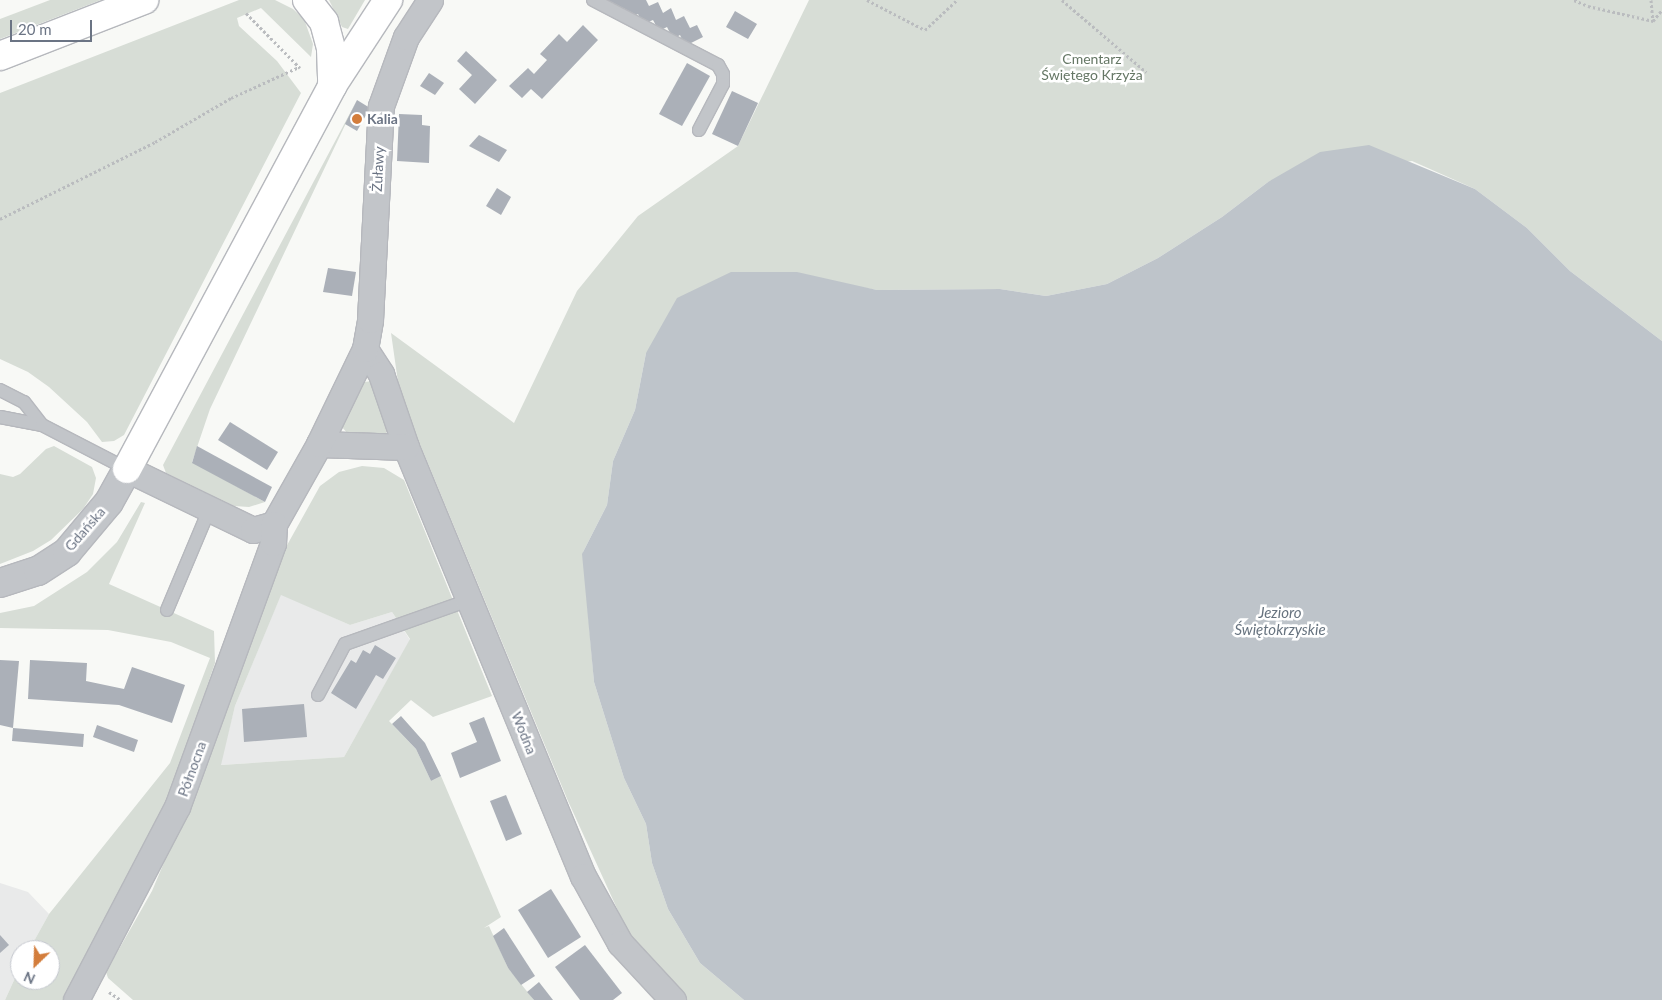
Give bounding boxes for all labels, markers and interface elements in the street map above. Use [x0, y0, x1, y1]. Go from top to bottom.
scale bar [12, 10, 95, 42]
text: 20 m [18, 20, 52, 38]
park label: Cmentarz Świętego Krzyża [1041, 51, 1143, 84]
place label: Kalia [367, 111, 398, 127]
marker: Kalia [351, 113, 363, 125]
street label: Żuławy [368, 146, 388, 192]
street label: Gdańska [61, 504, 109, 554]
water label: Jezioro Świętokrzyskie [1234, 603, 1326, 638]
street label: Wodna [508, 709, 540, 757]
street label: Północna [174, 739, 210, 799]
north arrow [10, 940, 60, 990]
text: N [21, 968, 37, 988]

